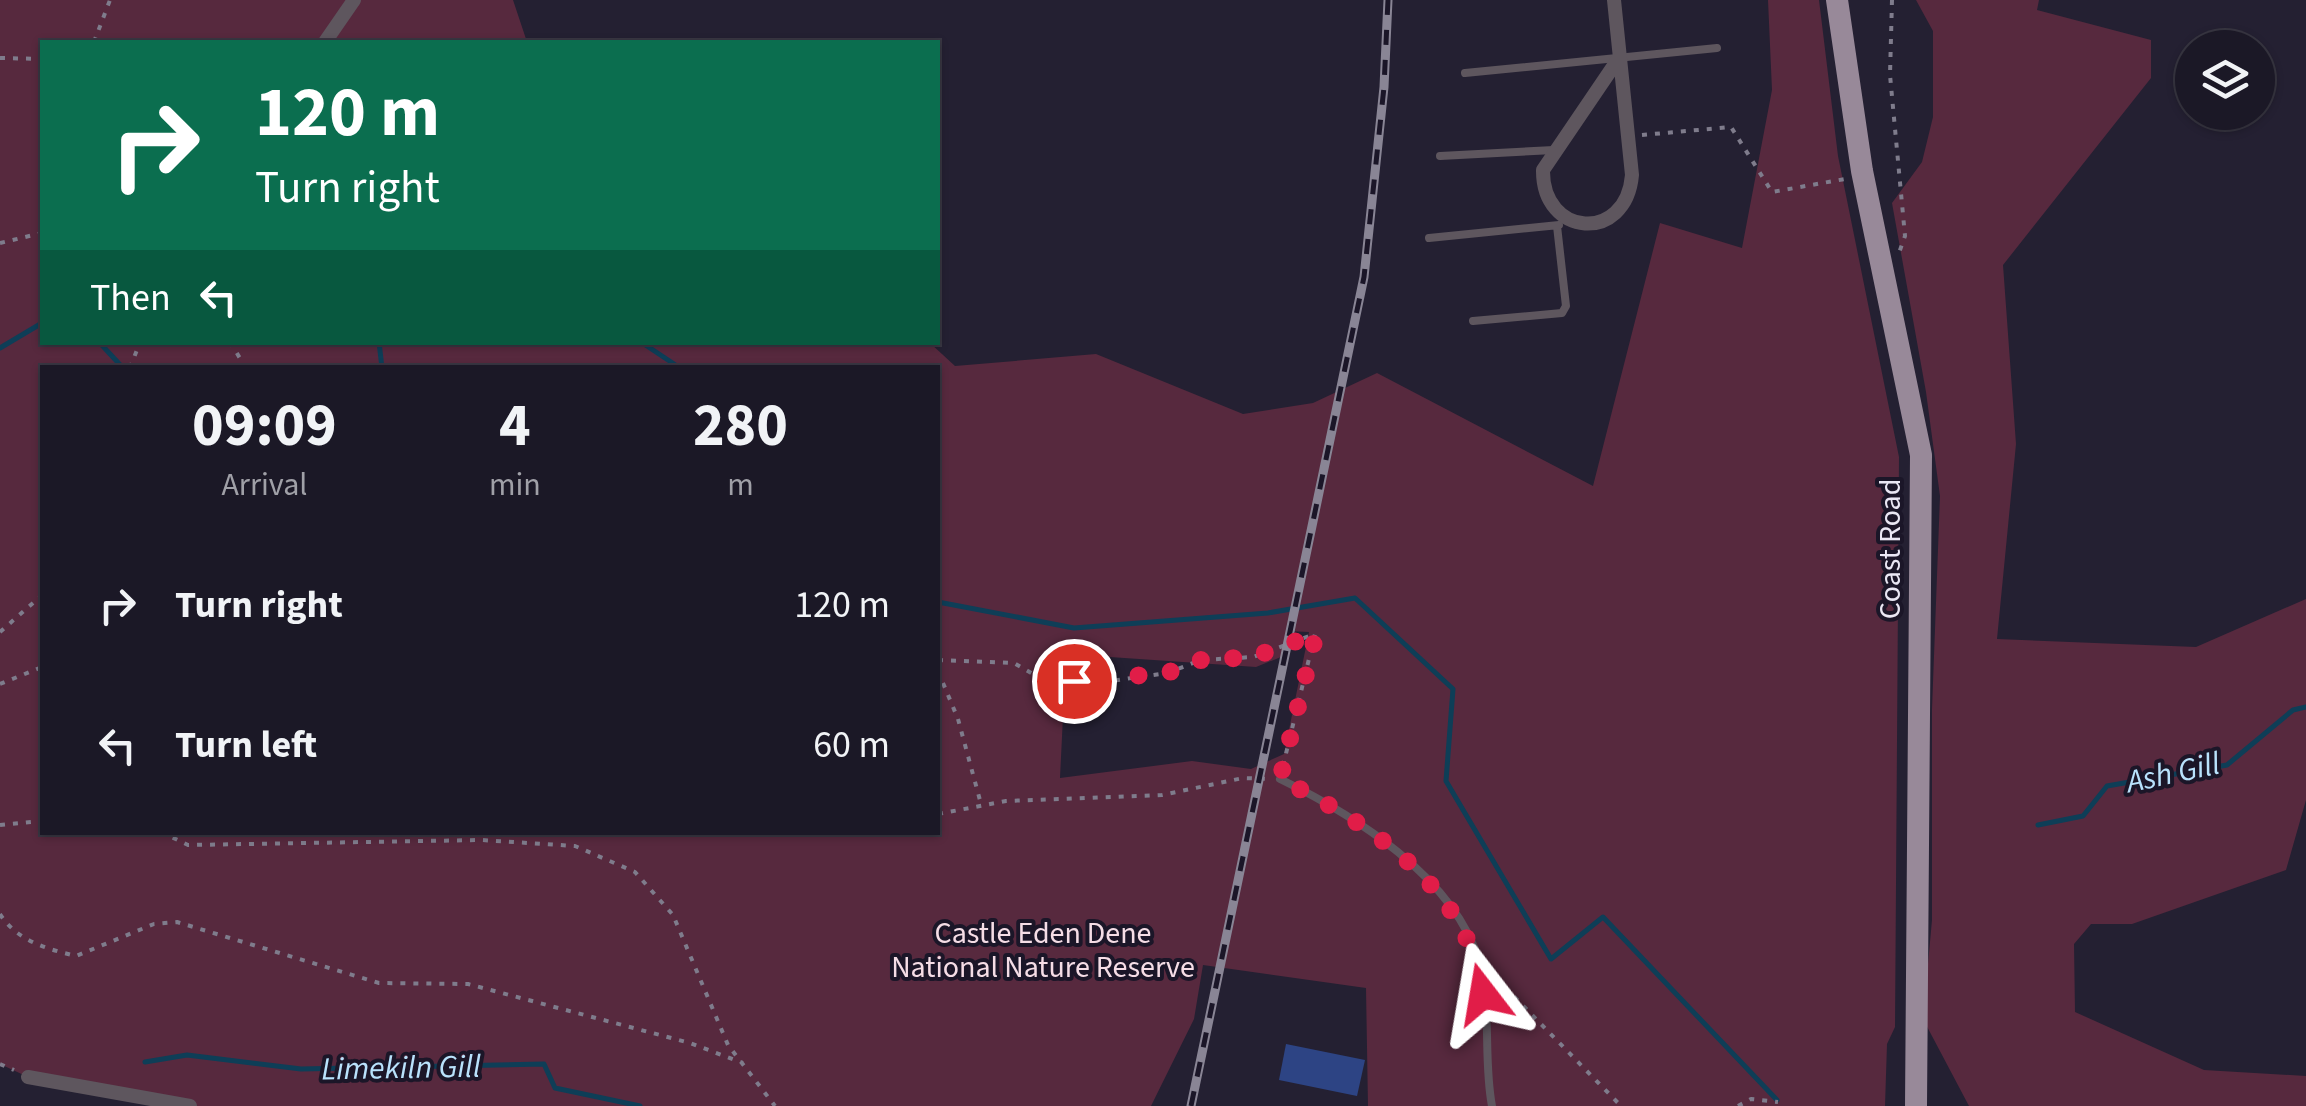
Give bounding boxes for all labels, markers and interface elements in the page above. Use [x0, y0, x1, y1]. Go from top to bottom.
map controls [2175, 30, 2275, 130]
button: layers [2175, 30, 2275, 130]
text: 120 m [255, 63, 440, 163]
icon: right [90, 80, 220, 210]
text: Turn right [255, 156, 440, 220]
icon: left [191, 270, 246, 325]
text: Then [90, 271, 171, 325]
text: 09:09 [192, 384, 337, 469]
text: 4 [499, 384, 531, 469]
text: 280 [693, 384, 788, 469]
text: Arrival [221, 462, 307, 508]
text: min [489, 462, 541, 508]
text: m [727, 462, 754, 508]
street label: Coast Road [1869, 479, 1912, 619]
icon: right [90, 578, 145, 633]
text: Turn right [175, 578, 343, 632]
text: 120 m [794, 578, 890, 632]
pin [1032, 639, 1117, 724]
icon: arrive [1047, 654, 1102, 709]
icon: left [90, 718, 145, 773]
text: Turn left [175, 718, 317, 772]
text: 60 m [813, 718, 890, 772]
water label: Ash Gill [2120, 741, 2224, 806]
park label: Castle Eden Dene National Nature Reserve [891, 912, 1195, 989]
position arrow [1431, 942, 1535, 1046]
water label: Limekiln Gill [321, 1044, 481, 1092]

